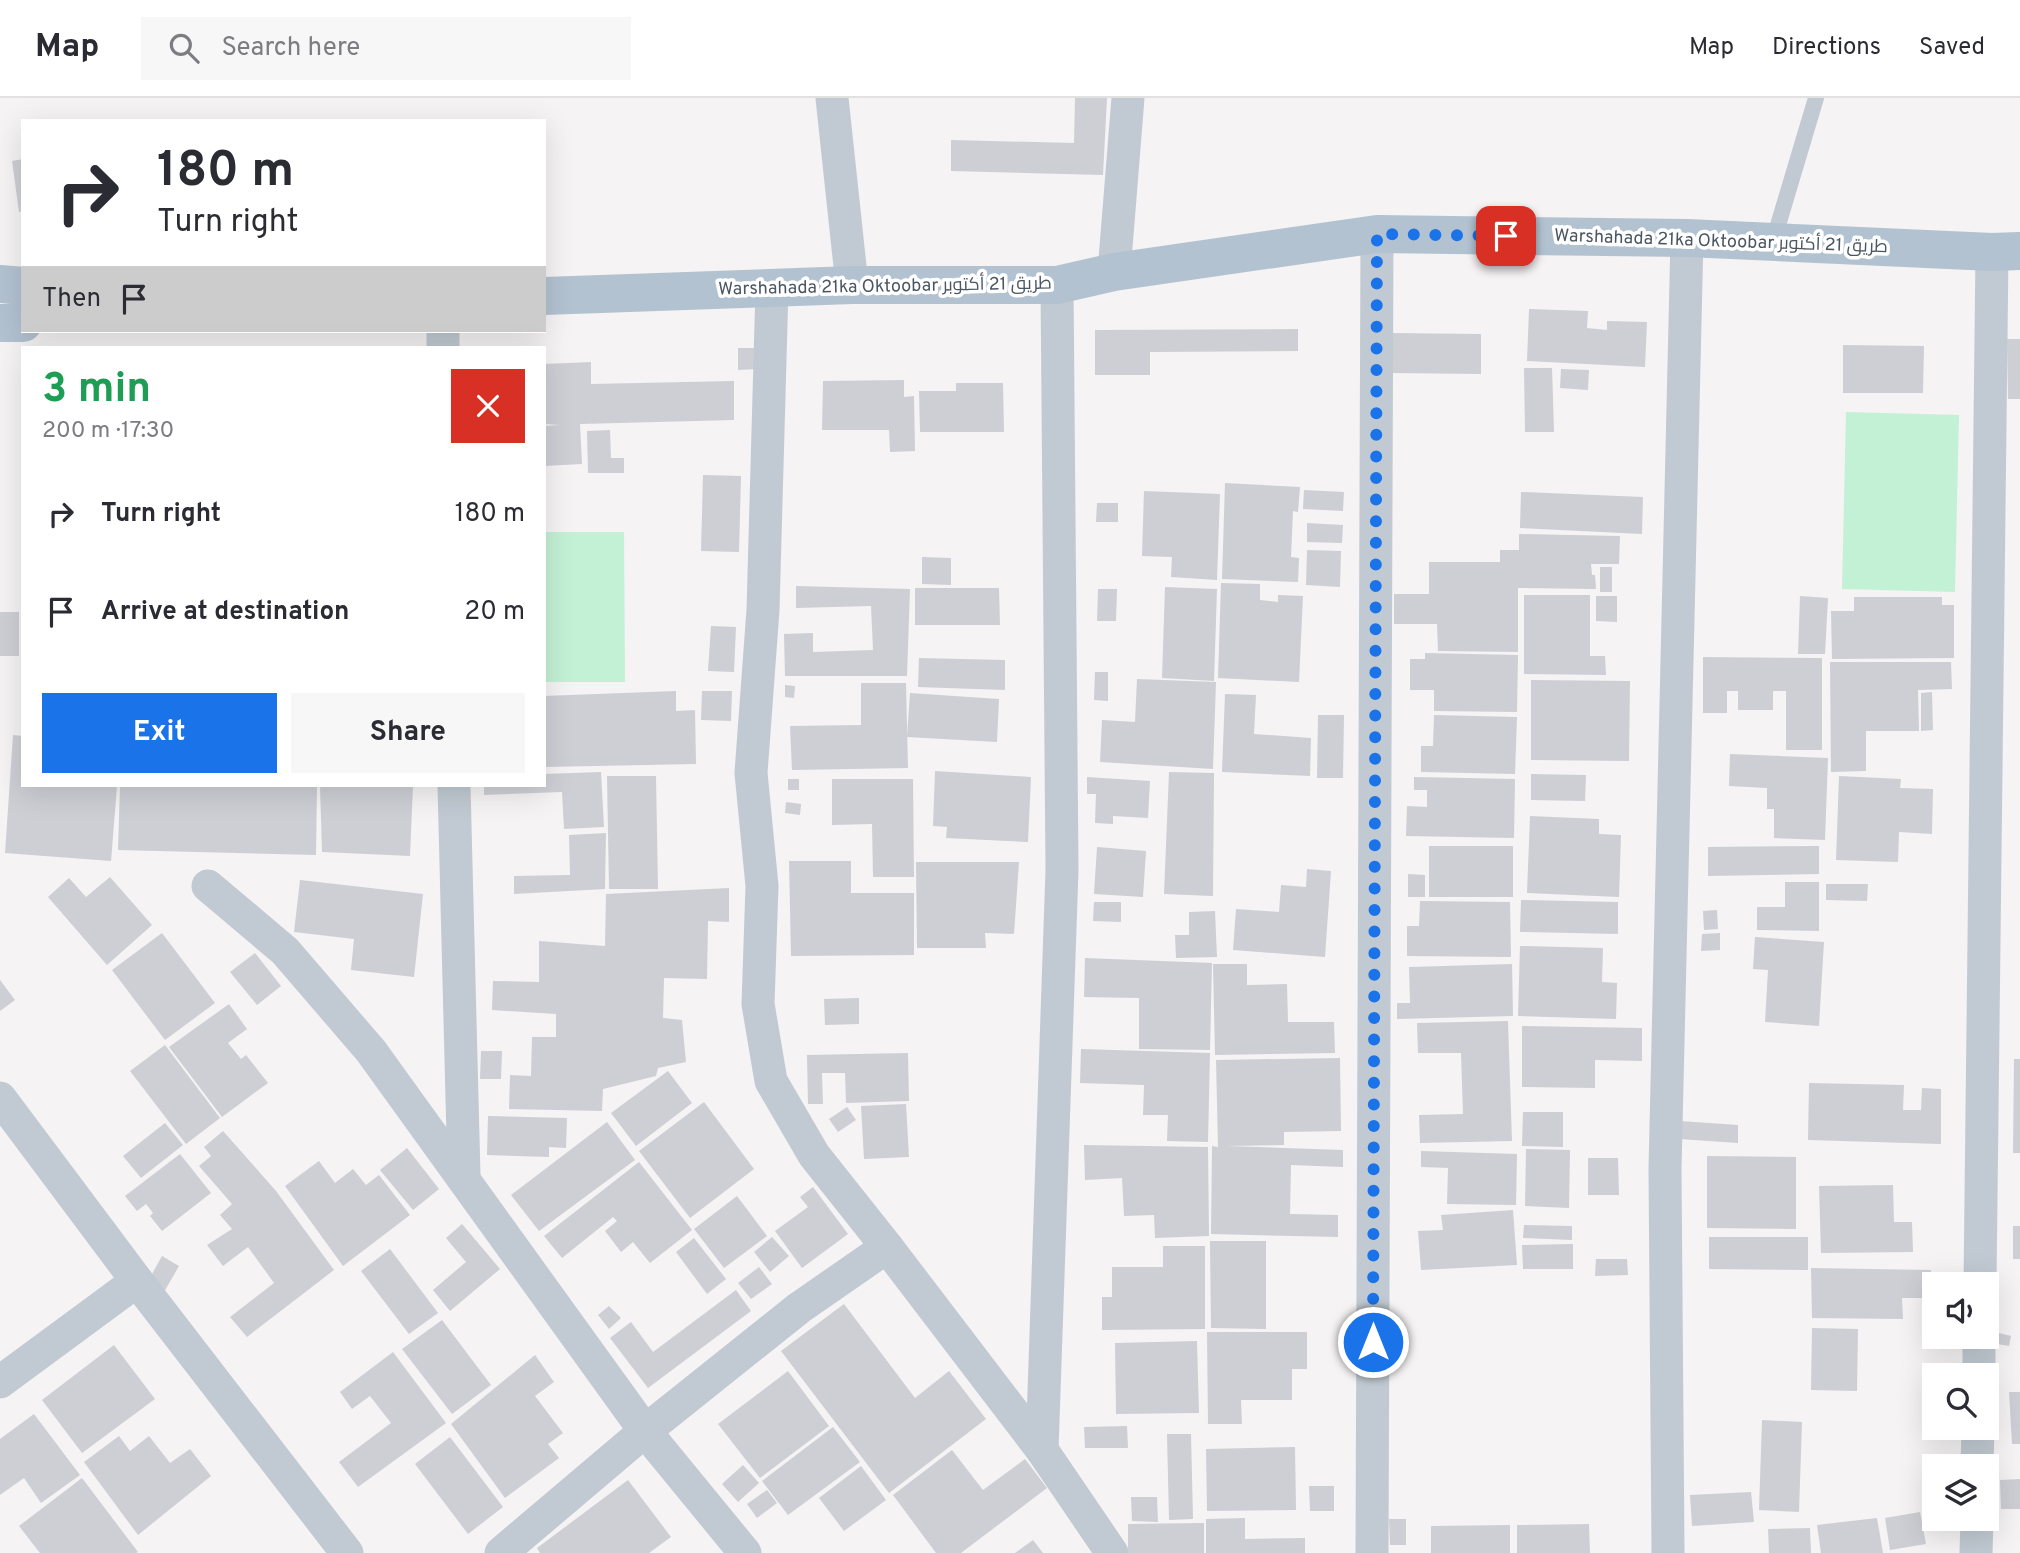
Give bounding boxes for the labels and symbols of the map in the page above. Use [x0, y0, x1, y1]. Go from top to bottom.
pin [1476, 206, 1536, 266]
street label: Warshahada 21ka Oktoobar طريق 21 أكتوبر [1554, 224, 1888, 259]
street label: Warshahada 21ka Oktoobar طريق 21 أكتوبر [718, 272, 1052, 301]
position arrow [1336, 1305, 1410, 1379]

